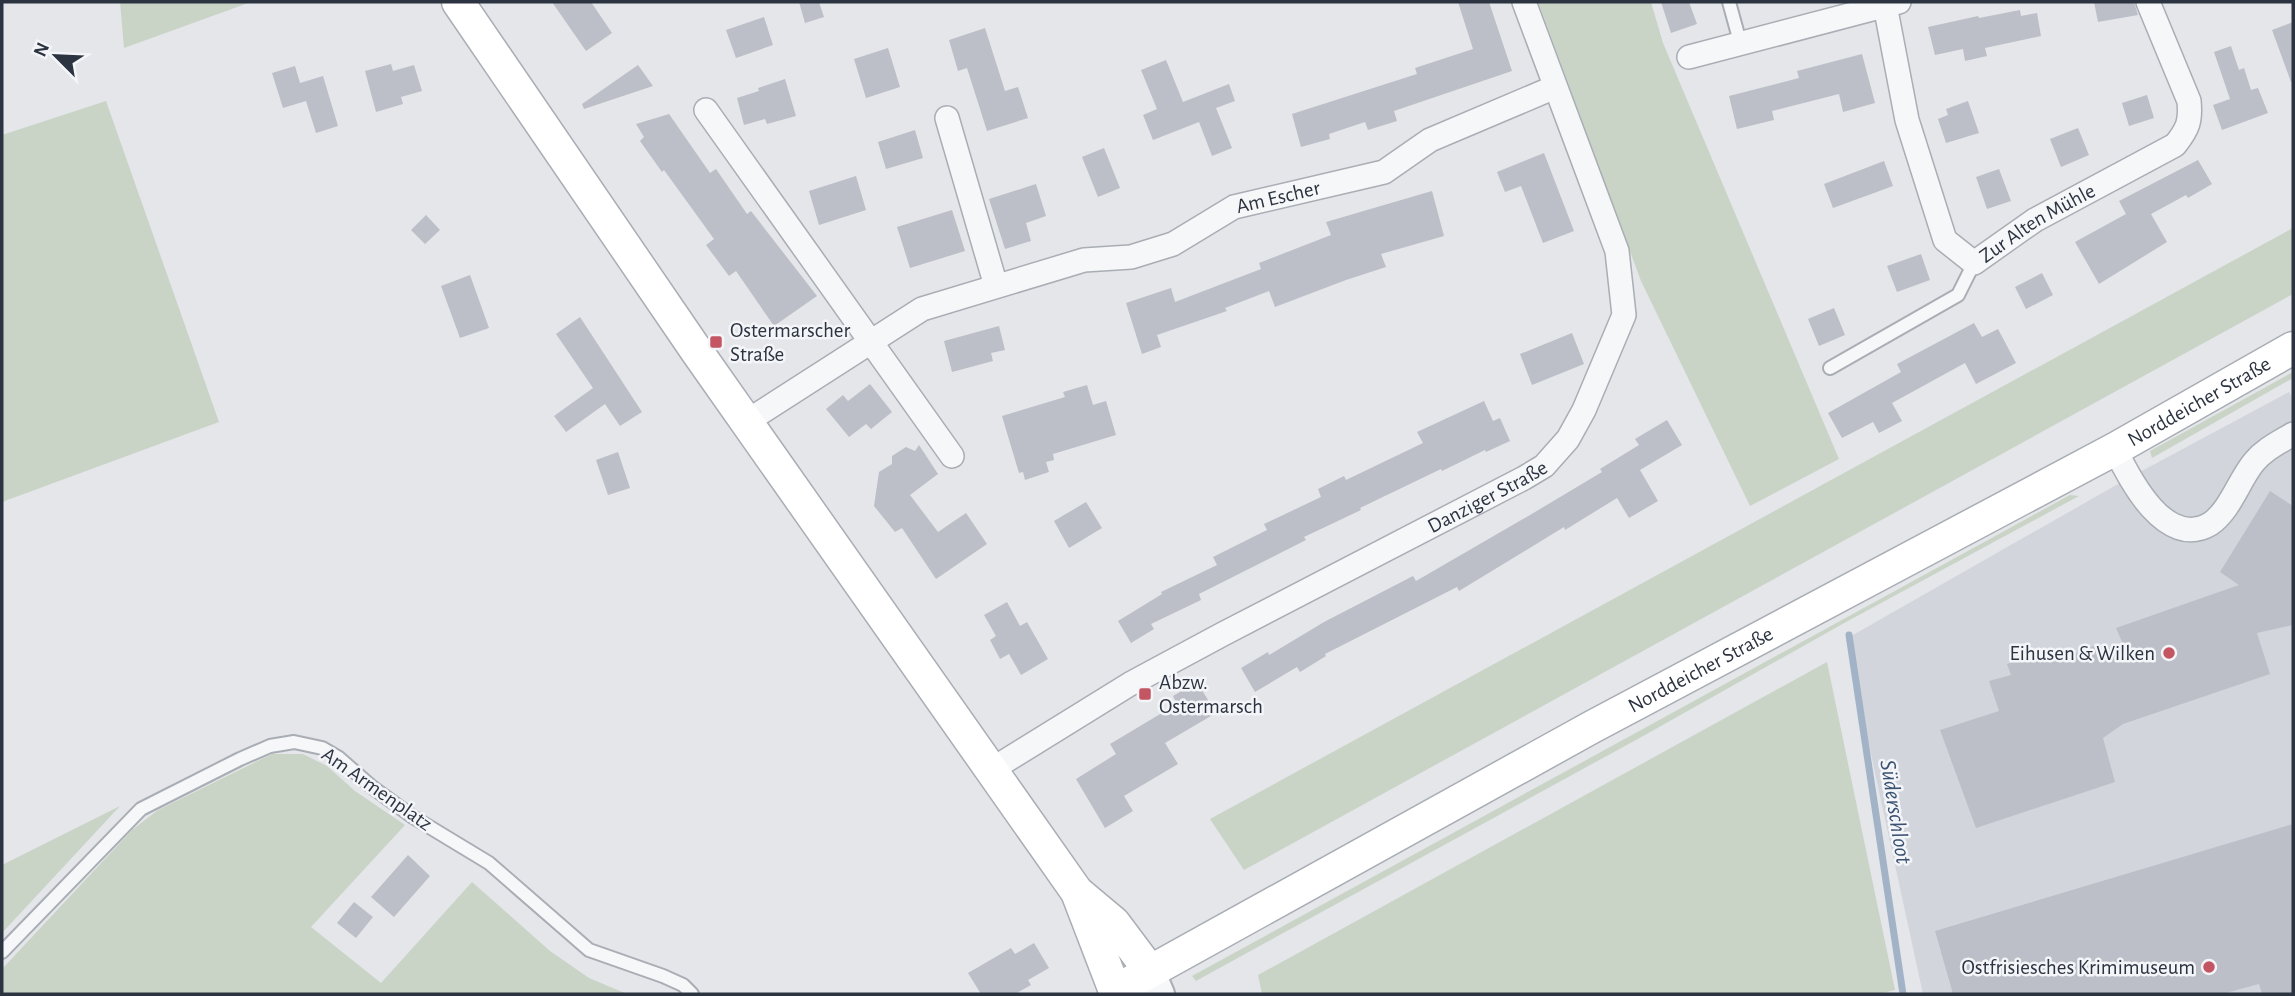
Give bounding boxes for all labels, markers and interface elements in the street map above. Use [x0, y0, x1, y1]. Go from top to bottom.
north arrow [21, 21, 91, 91]
text: N [30, 40, 53, 60]
street label: Am Escher [1234, 177, 1322, 217]
street label: Zur Alten Mühle [1975, 179, 2098, 266]
place label: Ostermarscher Straße [730, 320, 851, 365]
marker: Ostermarscher Straße [708, 334, 724, 350]
street label: Norddeicher Straße [2124, 353, 2274, 450]
street label: Danziger Straße [1424, 456, 1551, 537]
street label: Norddeicher Straße [1625, 622, 1776, 716]
place label: Eihusen & Wilken [2010, 643, 2155, 664]
marker: Eihusen & Wilken [2161, 645, 2177, 661]
place label: Abzw. Ostermarsch [1159, 672, 1263, 717]
marker: Abzw. Ostermarsch [1137, 686, 1153, 702]
street label: Am Armenplatz [318, 743, 436, 835]
water label: Süderschloot [1875, 758, 1915, 866]
place label: Ostfrisiesches Krimimuseum [1961, 957, 2195, 978]
marker: Ostfrisiesches Krimimuseum [2201, 959, 2217, 975]

